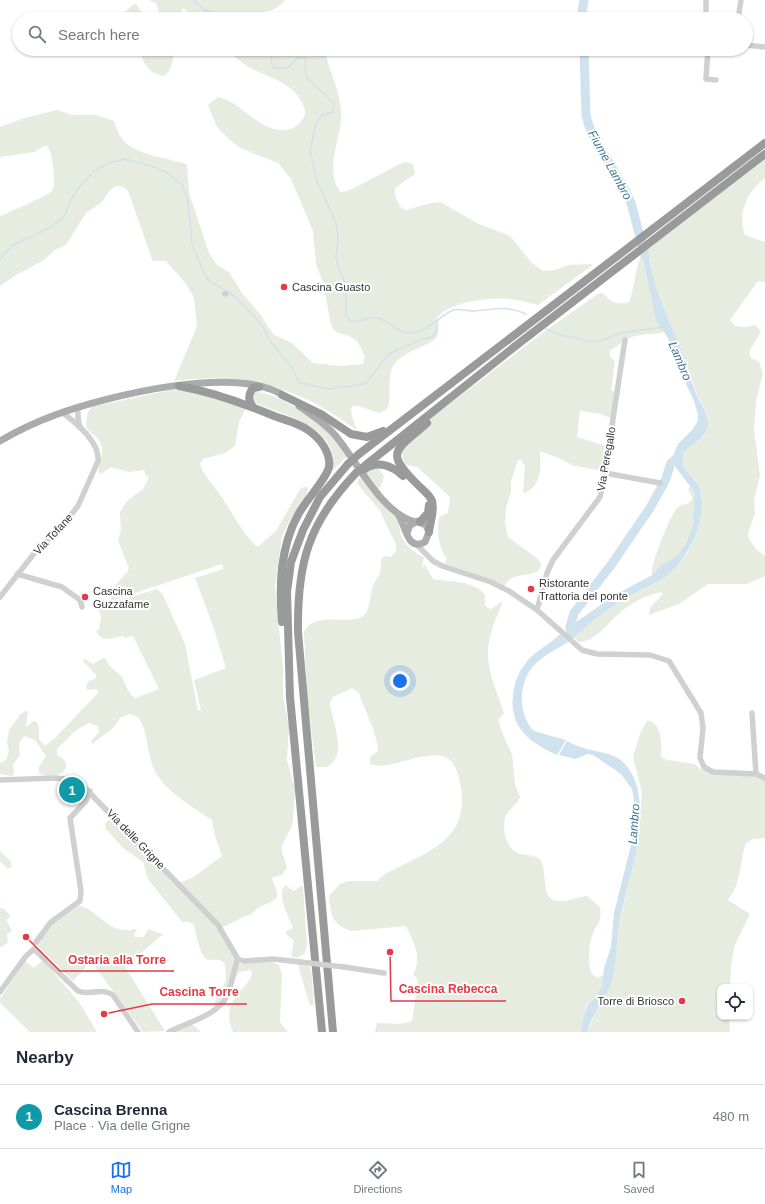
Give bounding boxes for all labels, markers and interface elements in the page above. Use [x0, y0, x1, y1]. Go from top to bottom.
search box [12, 12, 753, 56]
icon: search [26, 23, 48, 45]
text: Search here [58, 26, 140, 43]
water label: Fiume Lambro [585, 128, 635, 203]
place label: Cascina Guasto [292, 281, 370, 293]
marker: Cascina Guasto [279, 282, 289, 292]
water label: Lambro [666, 340, 695, 383]
street label: Via Peregallo [594, 426, 618, 492]
street label: Via Tofane [31, 511, 75, 557]
place label: Ristorante Trattoria del ponte [539, 577, 628, 602]
marker: Ristorante Trattoria del ponte [526, 584, 536, 594]
place label: Cascina Guzzafame [93, 585, 149, 610]
marker: Cascina Guzzafame [80, 592, 90, 602]
your location [390, 671, 410, 691]
pin: 1 [59, 775, 85, 805]
water label: Lambro [626, 803, 642, 845]
street label: Via delle Grigne [105, 807, 167, 871]
callout: Ostaria alla Torre [60, 947, 174, 971]
text: Ostaria alla Torre [68, 953, 166, 967]
callout: Cascina Rebecca [391, 977, 506, 1001]
callout: Cascina Torre [152, 980, 247, 1004]
text: Cascina Rebecca [399, 982, 498, 996]
map controls [717, 984, 753, 1020]
button: locate [717, 984, 753, 1020]
text: Cascina Torre [159, 985, 239, 999]
place label: Torre di Briosco [598, 995, 674, 1007]
marker: Torre di Briosco [677, 996, 687, 1006]
text: Nearby [16, 1048, 74, 1067]
text: Cascina Brenna [54, 1101, 167, 1118]
text: 1 [25, 1109, 33, 1124]
text: 480 m [713, 1109, 749, 1124]
text: Place · Via delle Grigne [54, 1118, 190, 1133]
tab: Map [110, 1159, 132, 1195]
tab: Directions [353, 1159, 402, 1195]
tab: Saved [623, 1159, 654, 1195]

